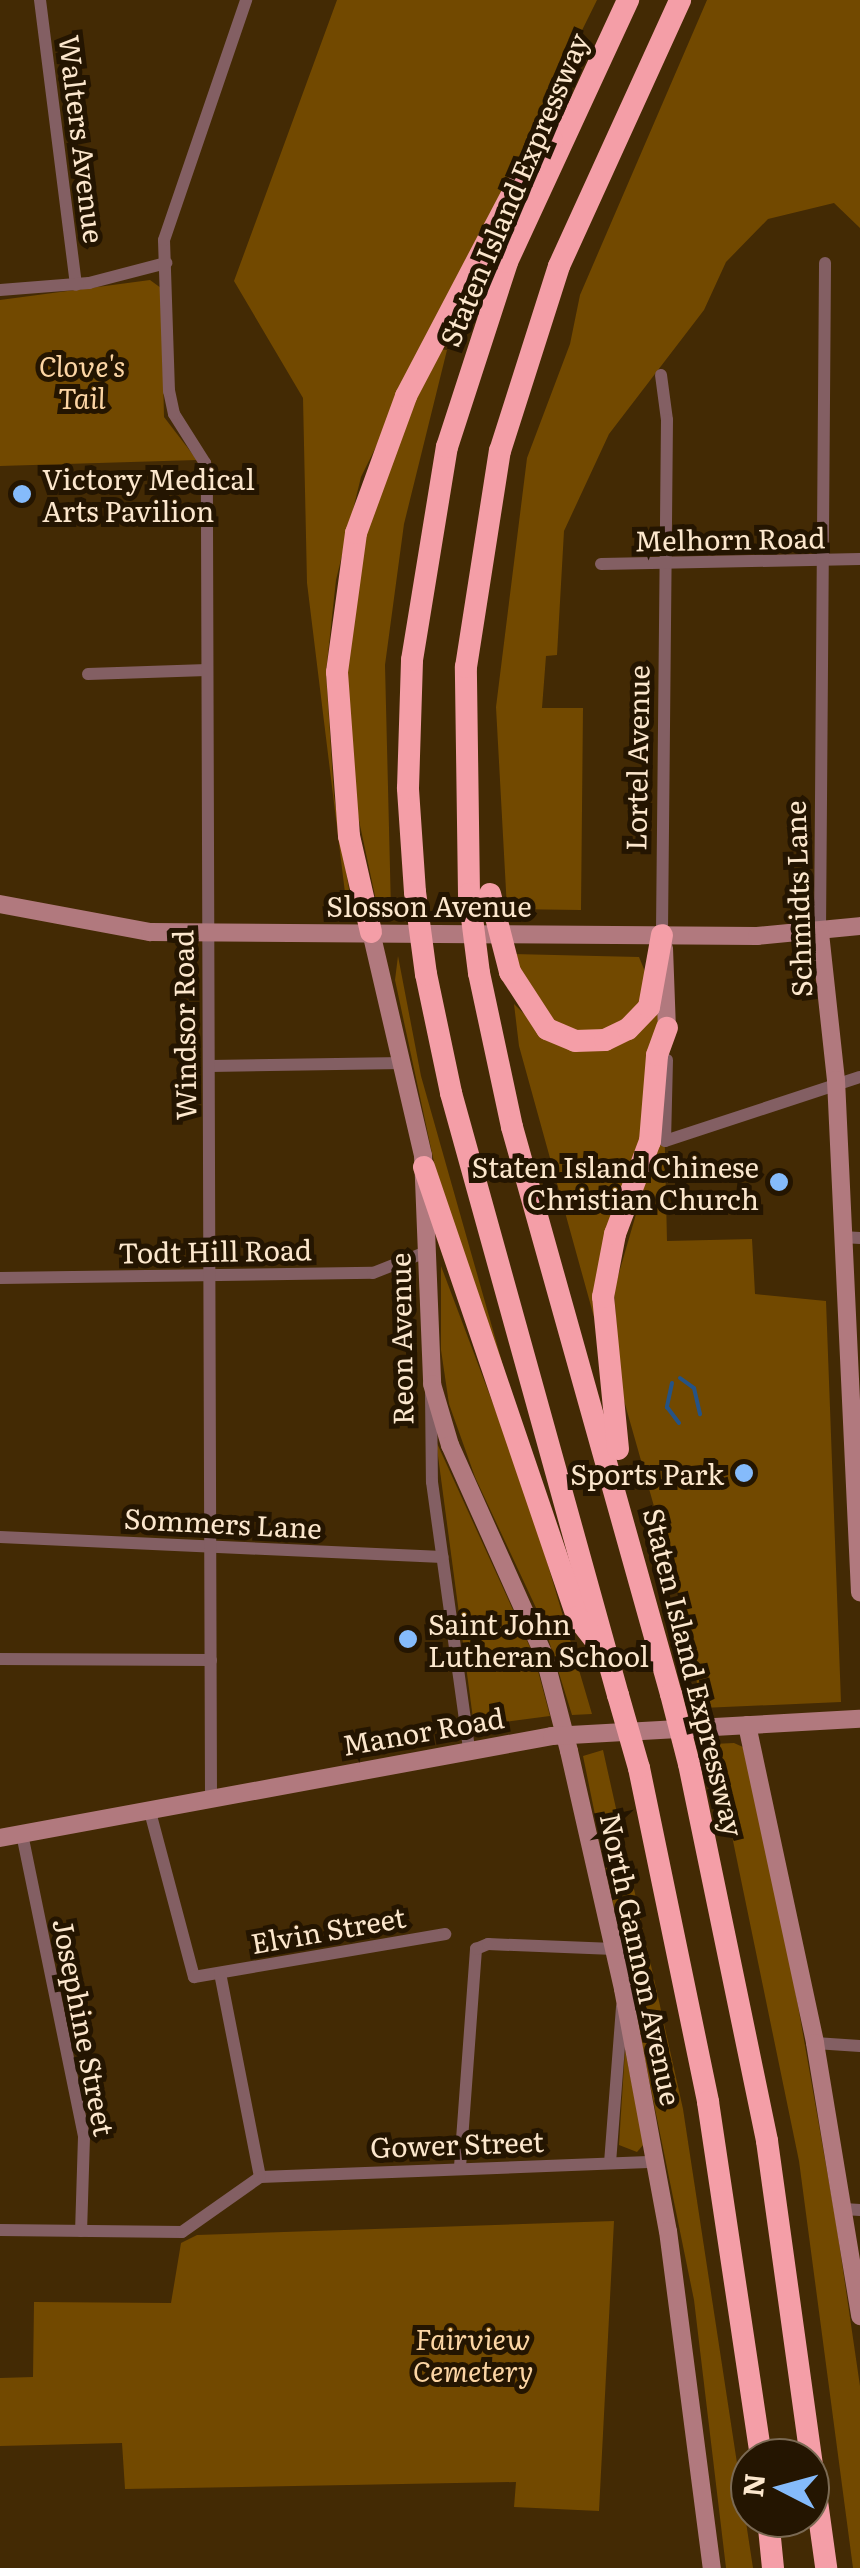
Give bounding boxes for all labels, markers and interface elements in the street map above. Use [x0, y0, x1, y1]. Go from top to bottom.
street label: Staten Island Expressway [432, 27, 594, 351]
street label: Walters Avenue [54, 33, 112, 245]
park label: Clove's Tail [39, 348, 125, 414]
place label: Victory Medical Arts Pavilion [42, 461, 255, 527]
marker: Victory Medical Arts Pavilion [11, 483, 33, 505]
street label: Melhorn Road [634, 520, 826, 556]
street label: Lortel Avenue [618, 665, 654, 851]
street label: Schmidts Lane [777, 800, 817, 998]
street label: Slosson Avenue [326, 888, 532, 922]
street label: Windsor Road [165, 930, 201, 1120]
place label: Staten Island Chinese Christian Church [471, 1149, 759, 1215]
marker: Staten Island Chinese Christian Church [768, 1171, 790, 1193]
street label: Todt Hill Road [118, 1232, 312, 1268]
street label: Reon Avenue [382, 1252, 418, 1426]
place label: Sports Park [570, 1456, 724, 1490]
marker: Sports Park [733, 1462, 755, 1484]
street label: Sommers Lane [123, 1500, 323, 1544]
street label: Staten Island Expressway [638, 1504, 752, 1840]
place label: Saint John Lutheran School [428, 1606, 649, 1672]
marker: Saint John Lutheran School [397, 1628, 419, 1650]
street label: Manor Road [340, 1699, 506, 1761]
street label: North Gannon Avenue [595, 1810, 689, 2108]
street label: Elvin Street [248, 1899, 408, 1959]
street label: Josephine Street [47, 1915, 123, 2139]
street label: Gower Street [369, 2123, 545, 2163]
park label: Fairview Cemetery [413, 2321, 533, 2387]
north arrow [730, 2438, 830, 2538]
text: N [730, 2471, 774, 2499]

